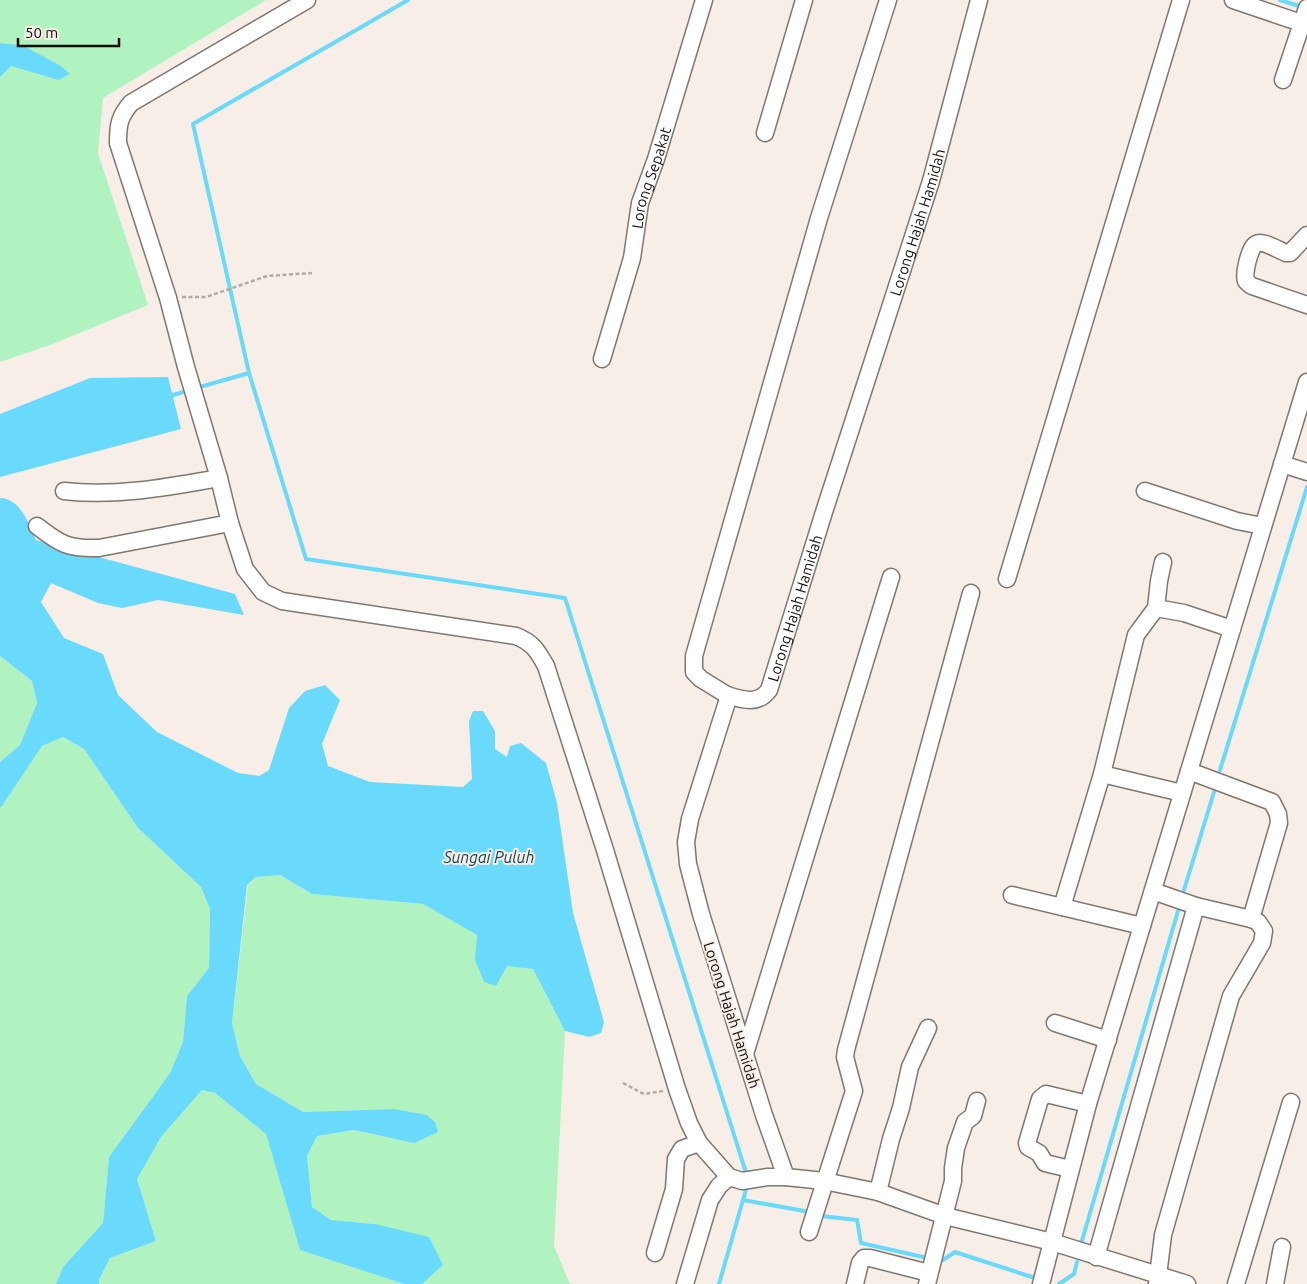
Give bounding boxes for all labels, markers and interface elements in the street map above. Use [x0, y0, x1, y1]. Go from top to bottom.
scale bar [18, 15, 119, 47]
text: 50 m [25, 24, 58, 41]
street label: Lorong Sepakat [628, 125, 674, 230]
street label: Lorong Hajah Hamidah [886, 147, 948, 298]
street label: Lorong Hajah Hamidah [764, 532, 825, 684]
water label: Sungai Puluh [443, 848, 534, 866]
street label: Lorong Hajah Hamidah [700, 940, 764, 1090]

